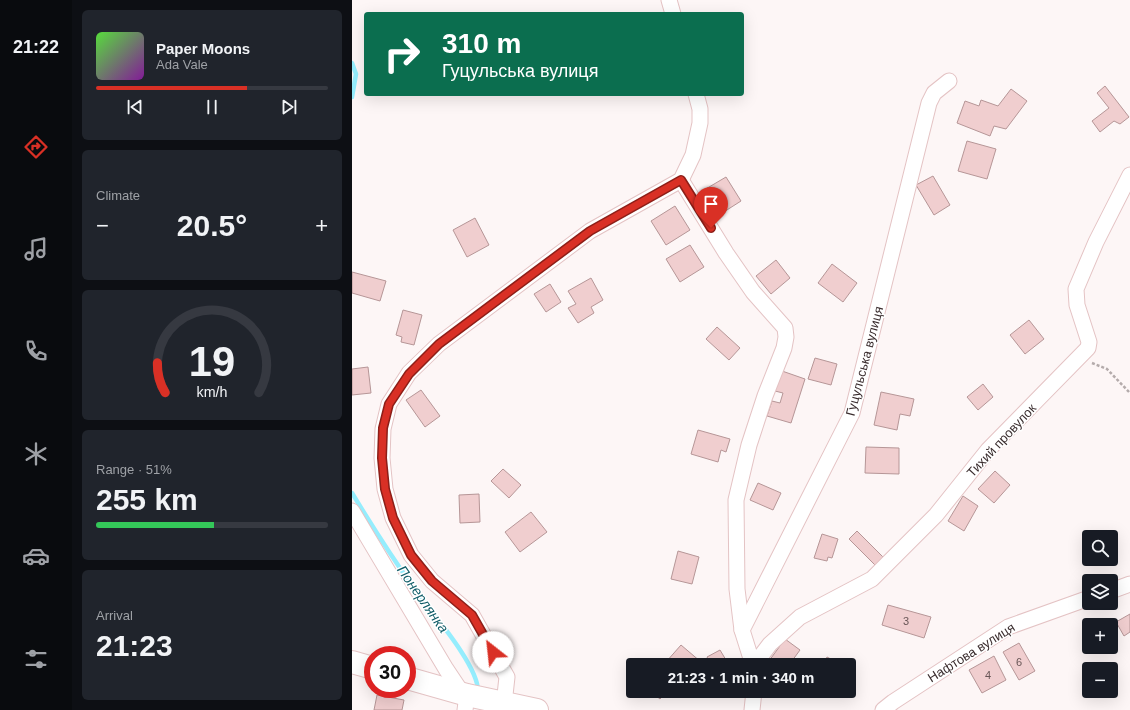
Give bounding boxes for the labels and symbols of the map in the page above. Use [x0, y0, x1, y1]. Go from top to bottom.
pin [694, 187, 728, 228]
street label: Гуцульська вулиця [843, 305, 886, 418]
street label: Тихий провулок [964, 401, 1039, 480]
water label: Понерлянка [394, 562, 452, 636]
house number: 3 [903, 615, 909, 627]
street label: Нафтова вулиця [925, 620, 1018, 685]
position arrow [472, 631, 514, 673]
speed limit sign: 30 [364, 646, 416, 698]
house number: 6 [1016, 656, 1022, 668]
house number: 4 [985, 669, 991, 681]

